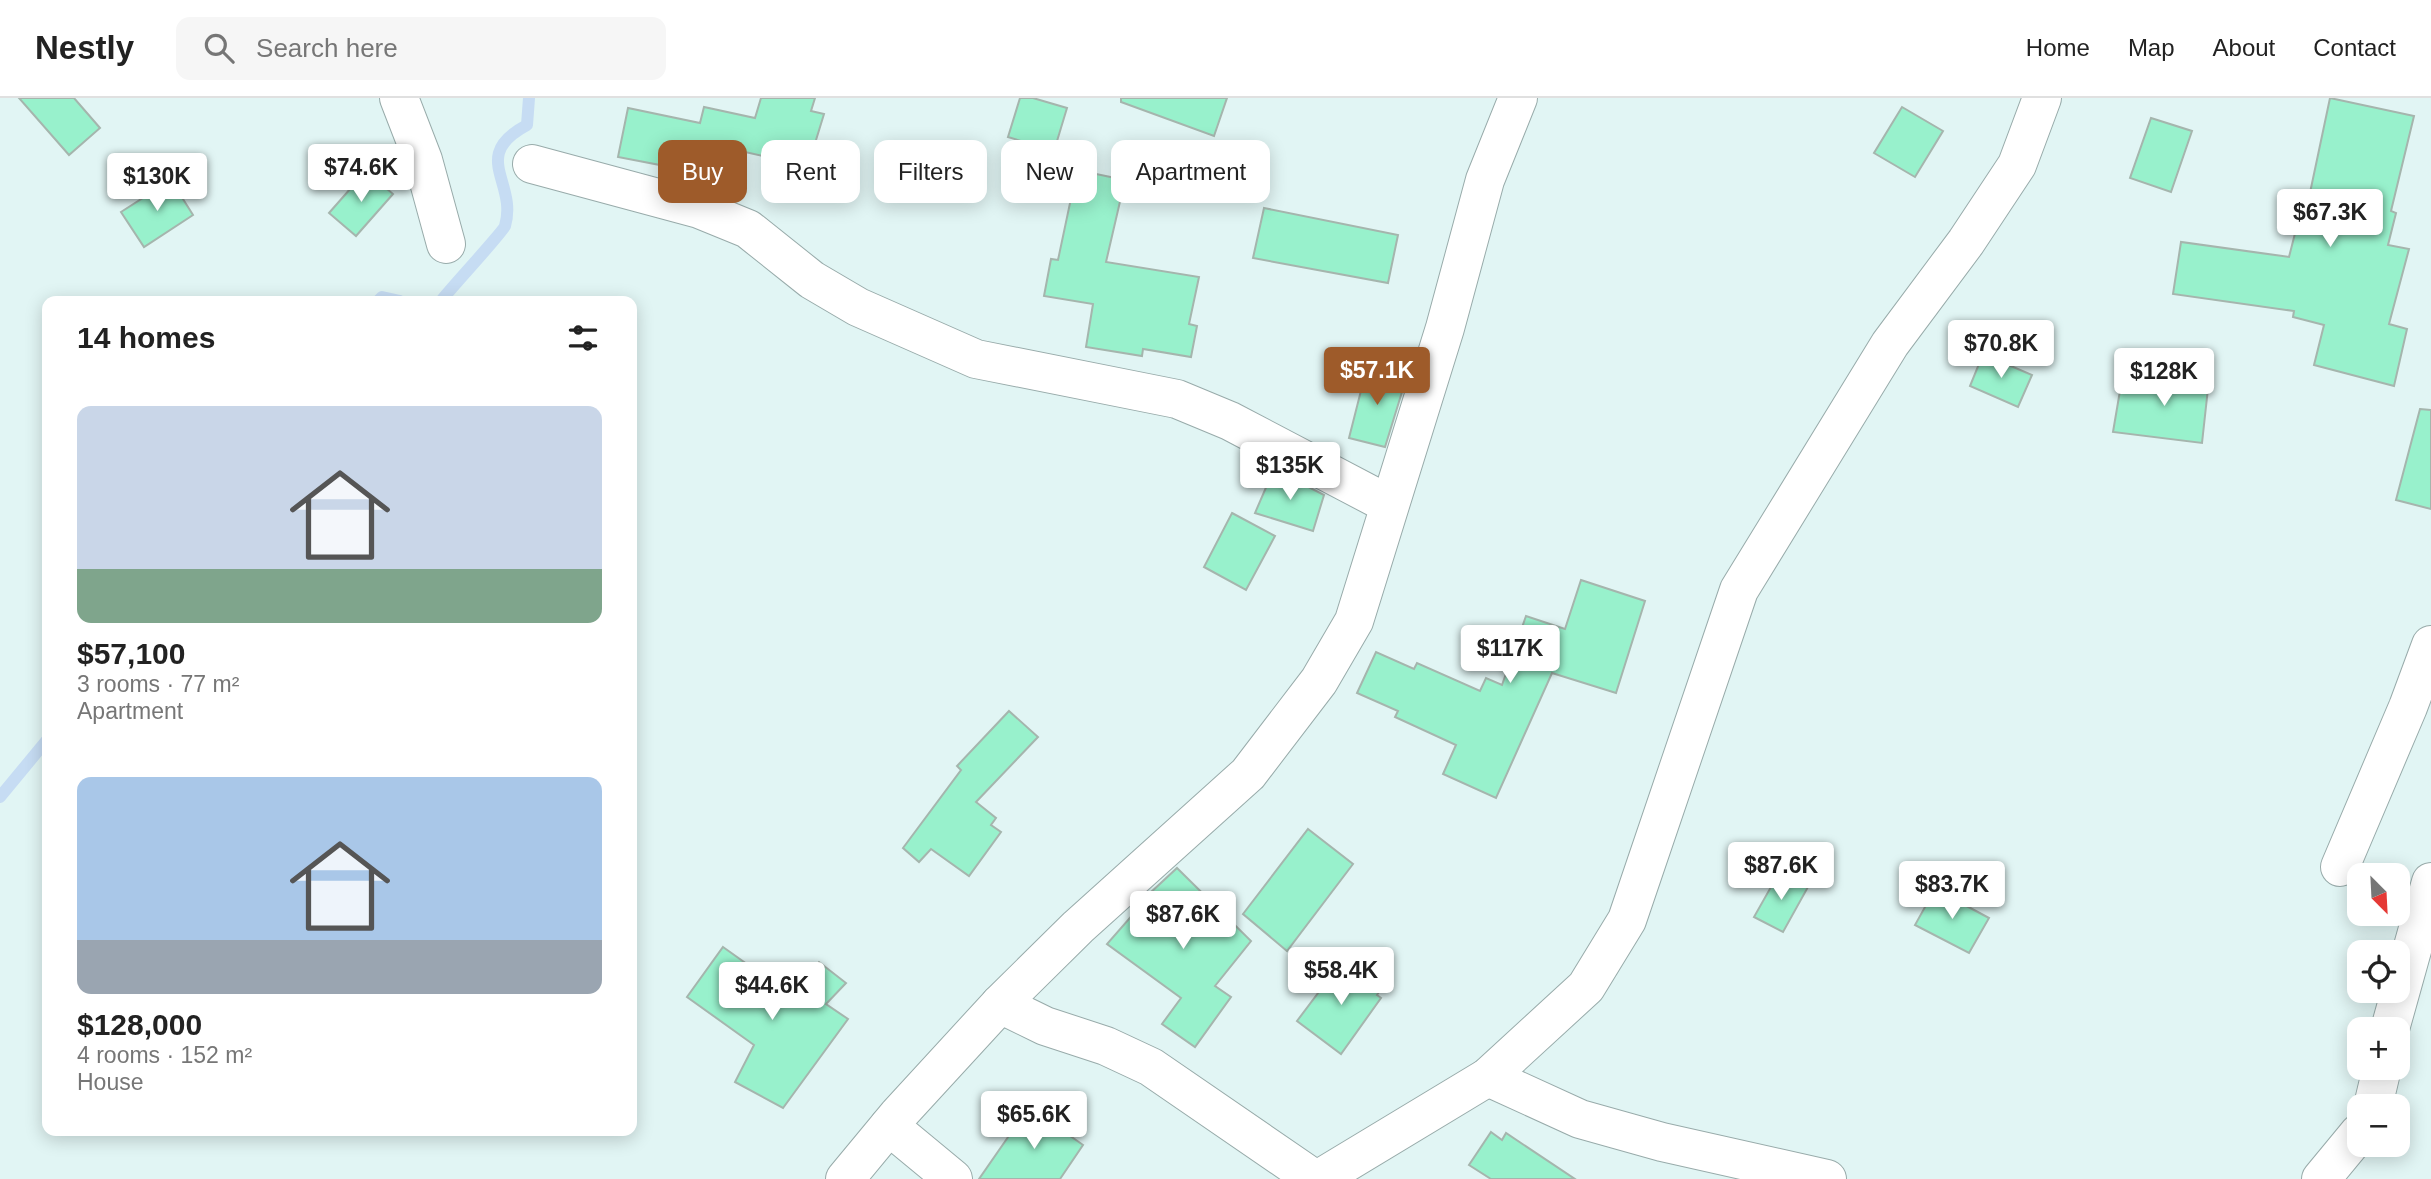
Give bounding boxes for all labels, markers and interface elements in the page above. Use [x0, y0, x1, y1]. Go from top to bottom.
search box [176, 17, 666, 80]
text: Nestly [35, 29, 134, 66]
icon: search [200, 29, 238, 67]
text: Search here [256, 33, 398, 63]
text: Home [2026, 34, 2090, 61]
text: Map [2128, 34, 2175, 61]
text: About [2213, 34, 2275, 61]
text: Contact [2313, 34, 2396, 61]
chip: Buy [658, 140, 747, 203]
chip: Rent [761, 140, 860, 203]
chip: Filters [874, 140, 987, 203]
chip: New [1001, 140, 1097, 203]
chip: Apartment [1111, 140, 1270, 203]
pin: $74.6K [304, 144, 418, 204]
pin: $130K [108, 153, 206, 213]
text: $74.6K [324, 154, 398, 180]
text: $130K [123, 163, 191, 189]
pin: $67.3K [2273, 190, 2387, 249]
text: $67.3K [2293, 199, 2367, 225]
icon: filters [564, 319, 602, 357]
pin: $70.8K [1944, 320, 2058, 380]
text: 14 homes [77, 321, 215, 354]
text: $70.8K [1964, 330, 2038, 356]
pin: $57.1K [1320, 348, 1434, 407]
pin: $128K [2115, 348, 2213, 408]
text: $57.1K [1340, 357, 1414, 383]
text: $128K [2130, 358, 2198, 384]
pin: $135K [1241, 442, 1339, 502]
icon: home [277, 452, 403, 578]
text: $135K [1256, 452, 1324, 478]
pin: $117K [1461, 626, 1559, 685]
text: $117K [1477, 635, 1543, 661]
text: $57,100 [77, 637, 185, 670]
text: 3 rooms · 77 m² [77, 671, 239, 697]
text: Apartment [77, 698, 183, 724]
icon: home [277, 823, 403, 949]
pin: $87.6K [1724, 842, 1838, 902]
text: $87.6K [1744, 852, 1818, 878]
pin: $83.7K [1895, 862, 2009, 921]
north arrow [2347, 863, 2410, 926]
map controls [2347, 863, 2410, 1157]
text: $83.7K [1915, 871, 1989, 897]
pin: $87.6K [1126, 892, 1240, 951]
text: $87.6K [1146, 901, 1220, 927]
button: locate [2347, 940, 2410, 1003]
pin: $58.4K [1284, 948, 1398, 1007]
text: $58.4K [1304, 957, 1378, 983]
pin: $44.6K [715, 962, 829, 1022]
text: $44.6K [735, 972, 809, 998]
text: $128,000 [77, 1008, 202, 1041]
button: + [2347, 1017, 2410, 1080]
text: 4 rooms · 152 m² [77, 1042, 252, 1068]
text: House [77, 1069, 143, 1095]
pin: $65.6K [977, 1091, 1091, 1151]
button: − [2347, 1094, 2410, 1157]
text: $65.6K [997, 1101, 1071, 1127]

